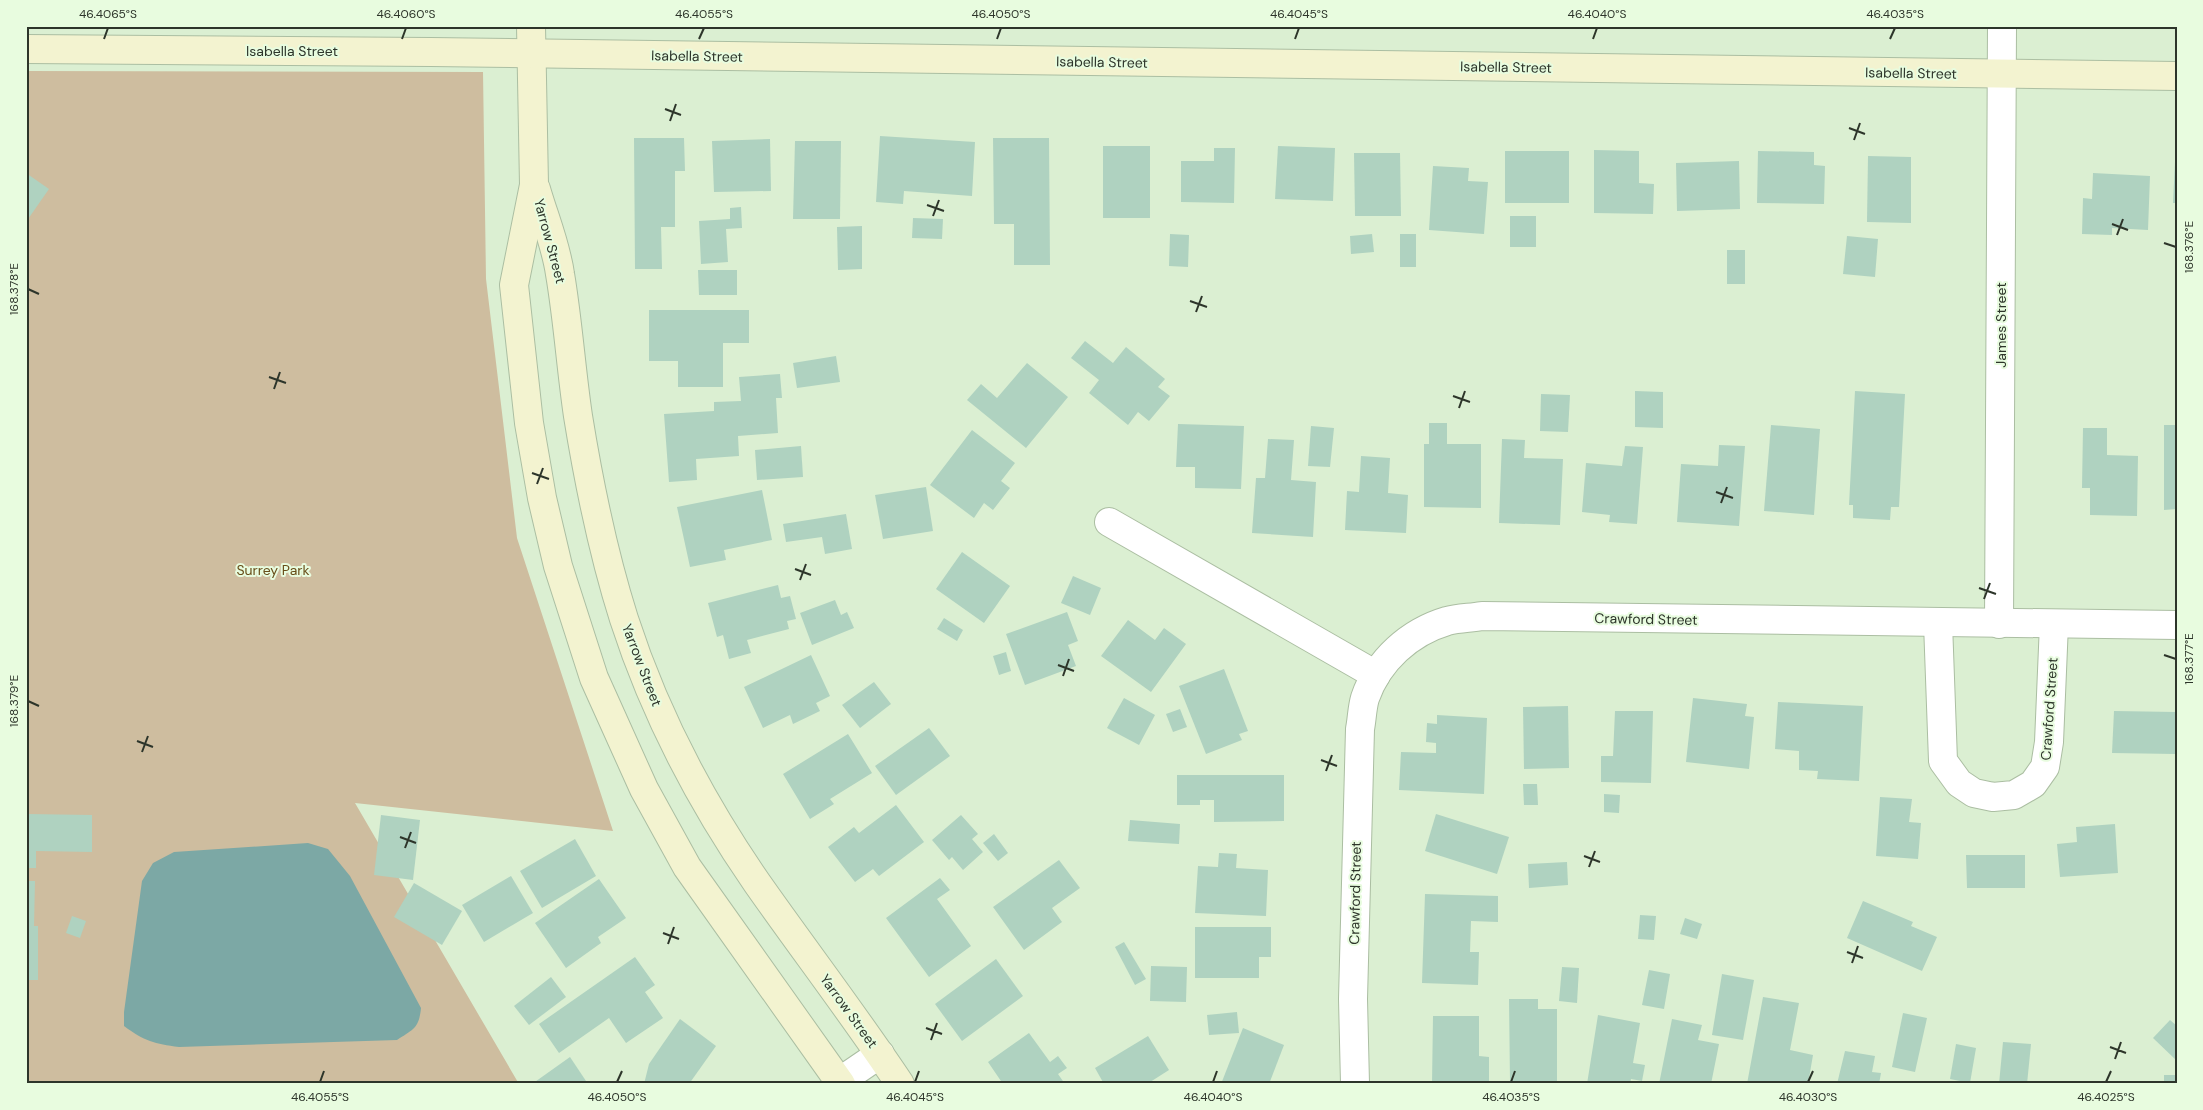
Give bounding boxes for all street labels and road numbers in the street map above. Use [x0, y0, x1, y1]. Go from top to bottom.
street label: Isabella Street [246, 42, 338, 60]
street label: Isabella Street [651, 46, 743, 66]
street label: Isabella Street [1056, 52, 1148, 72]
street label: Isabella Street [1460, 57, 1552, 77]
street label: Isabella Street [1865, 63, 1957, 83]
street label: Yarrow Street [530, 197, 570, 285]
street label: James Street [1992, 282, 2010, 368]
street label: Crawford Street [1594, 609, 1698, 629]
street label: Yarrow Street [618, 621, 666, 709]
street label: Crawford Street [2036, 657, 2062, 761]
street label: Crawford Street [1345, 841, 1365, 945]
street label: Yarrow Street [816, 971, 882, 1051]

